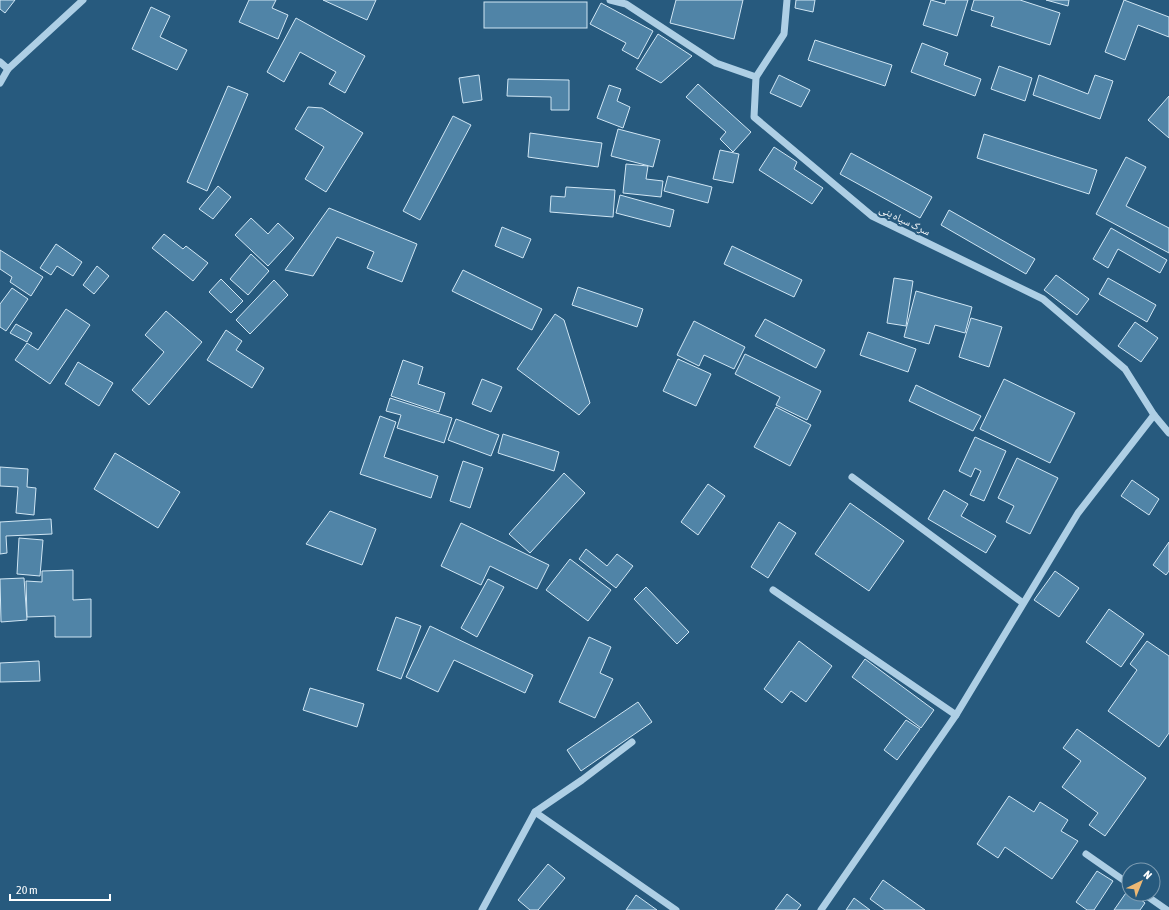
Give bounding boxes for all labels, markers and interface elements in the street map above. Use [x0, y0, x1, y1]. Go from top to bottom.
street label: سرک سیاه بنی [877, 203, 932, 238]
north arrow [1121, 862, 1161, 902]
text: N [1141, 868, 1154, 881]
scale bar [10, 876, 110, 902]
text: 20 m [16, 883, 38, 897]

